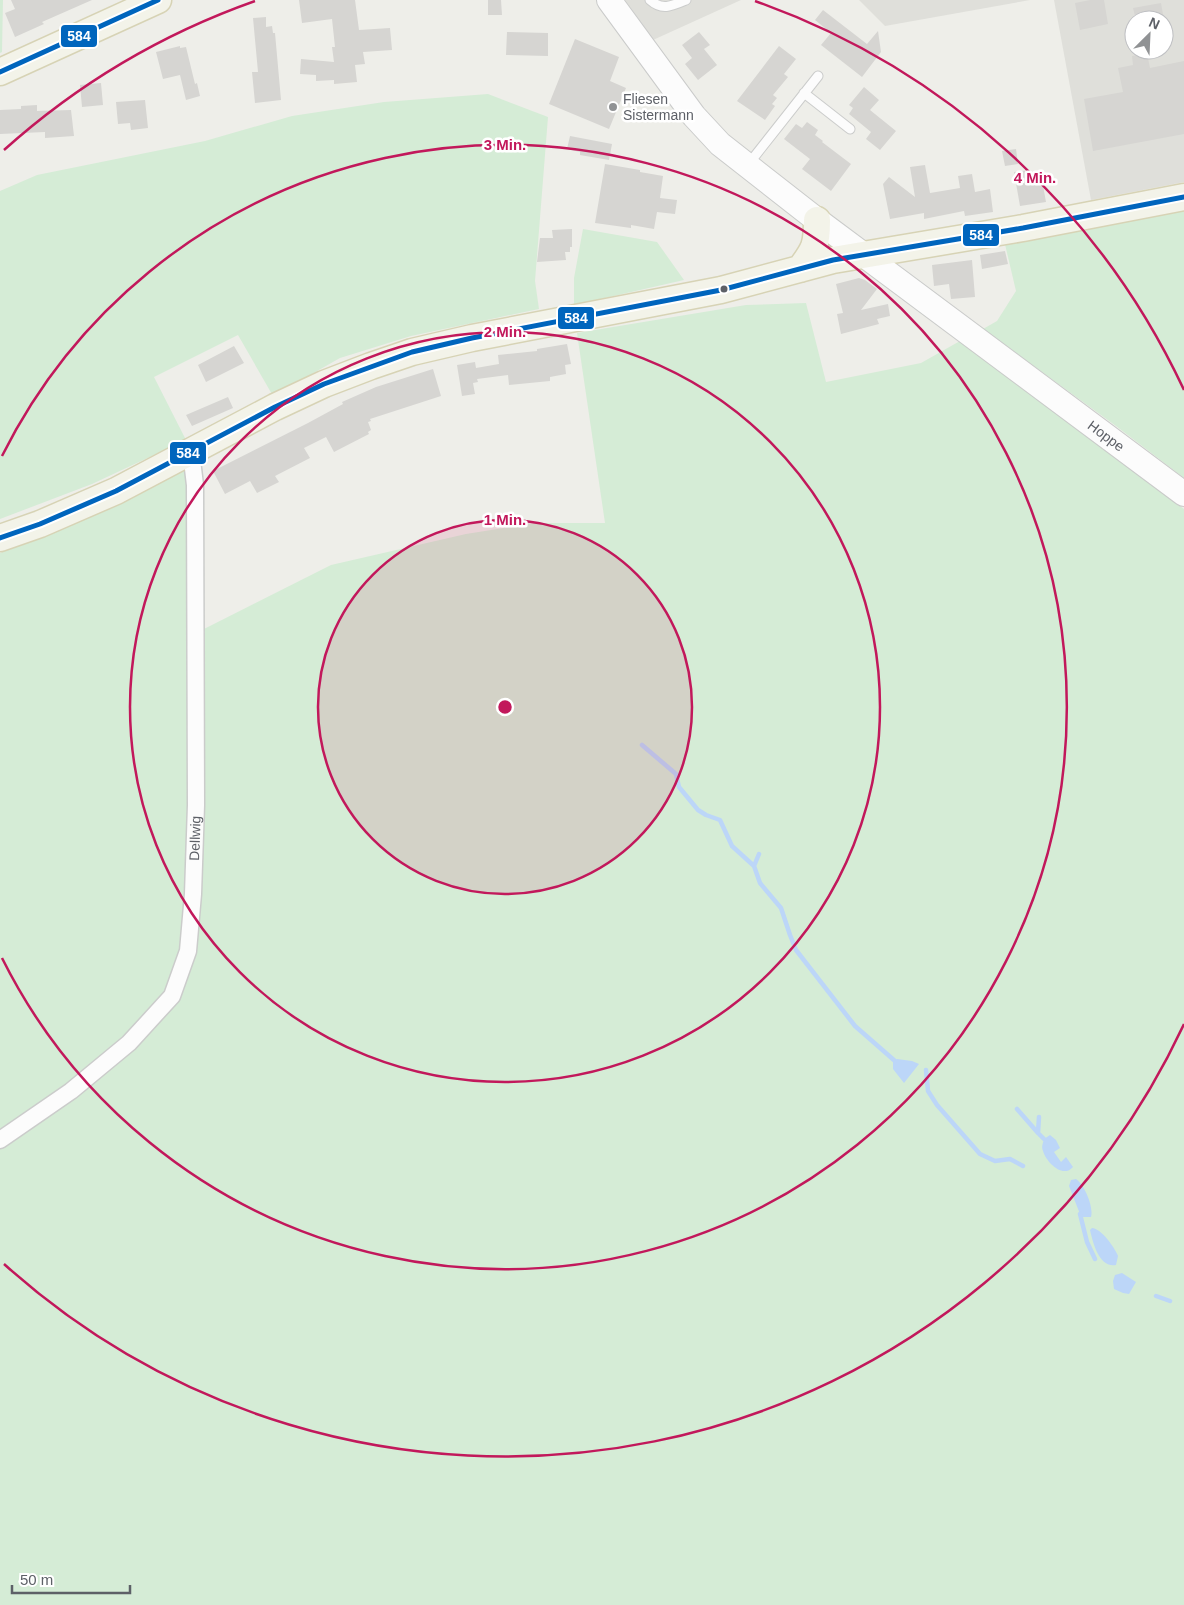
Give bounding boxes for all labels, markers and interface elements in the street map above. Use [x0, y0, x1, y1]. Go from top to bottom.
north arrow [1124, 10, 1174, 60]
text: N [1146, 14, 1162, 32]
line badge: 584 [60, 24, 98, 48]
text: 584 [67, 28, 91, 44]
place label: Fliesen Sistermann [623, 91, 694, 123]
marker: Fliesen Sistermann [607, 101, 619, 113]
text: 3 Min. [484, 136, 526, 153]
text: 4 Min. [1014, 169, 1056, 186]
line badge: 584 [962, 223, 1000, 247]
text: 584 [969, 227, 993, 243]
unlabelled marker [719, 284, 729, 294]
line badge: 584 [557, 306, 595, 330]
text: 584 [564, 310, 588, 326]
text: 2 Min. [484, 323, 526, 340]
street label: Hoppe [1085, 417, 1128, 455]
line badge: 584 [169, 441, 207, 465]
text: 584 [176, 445, 200, 461]
text: 1 Min. [484, 511, 526, 528]
centre of rings [496, 698, 514, 716]
street label: Dellwig [186, 815, 204, 861]
scale bar [12, 1562, 130, 1594]
text: 50 m [20, 1571, 53, 1588]

